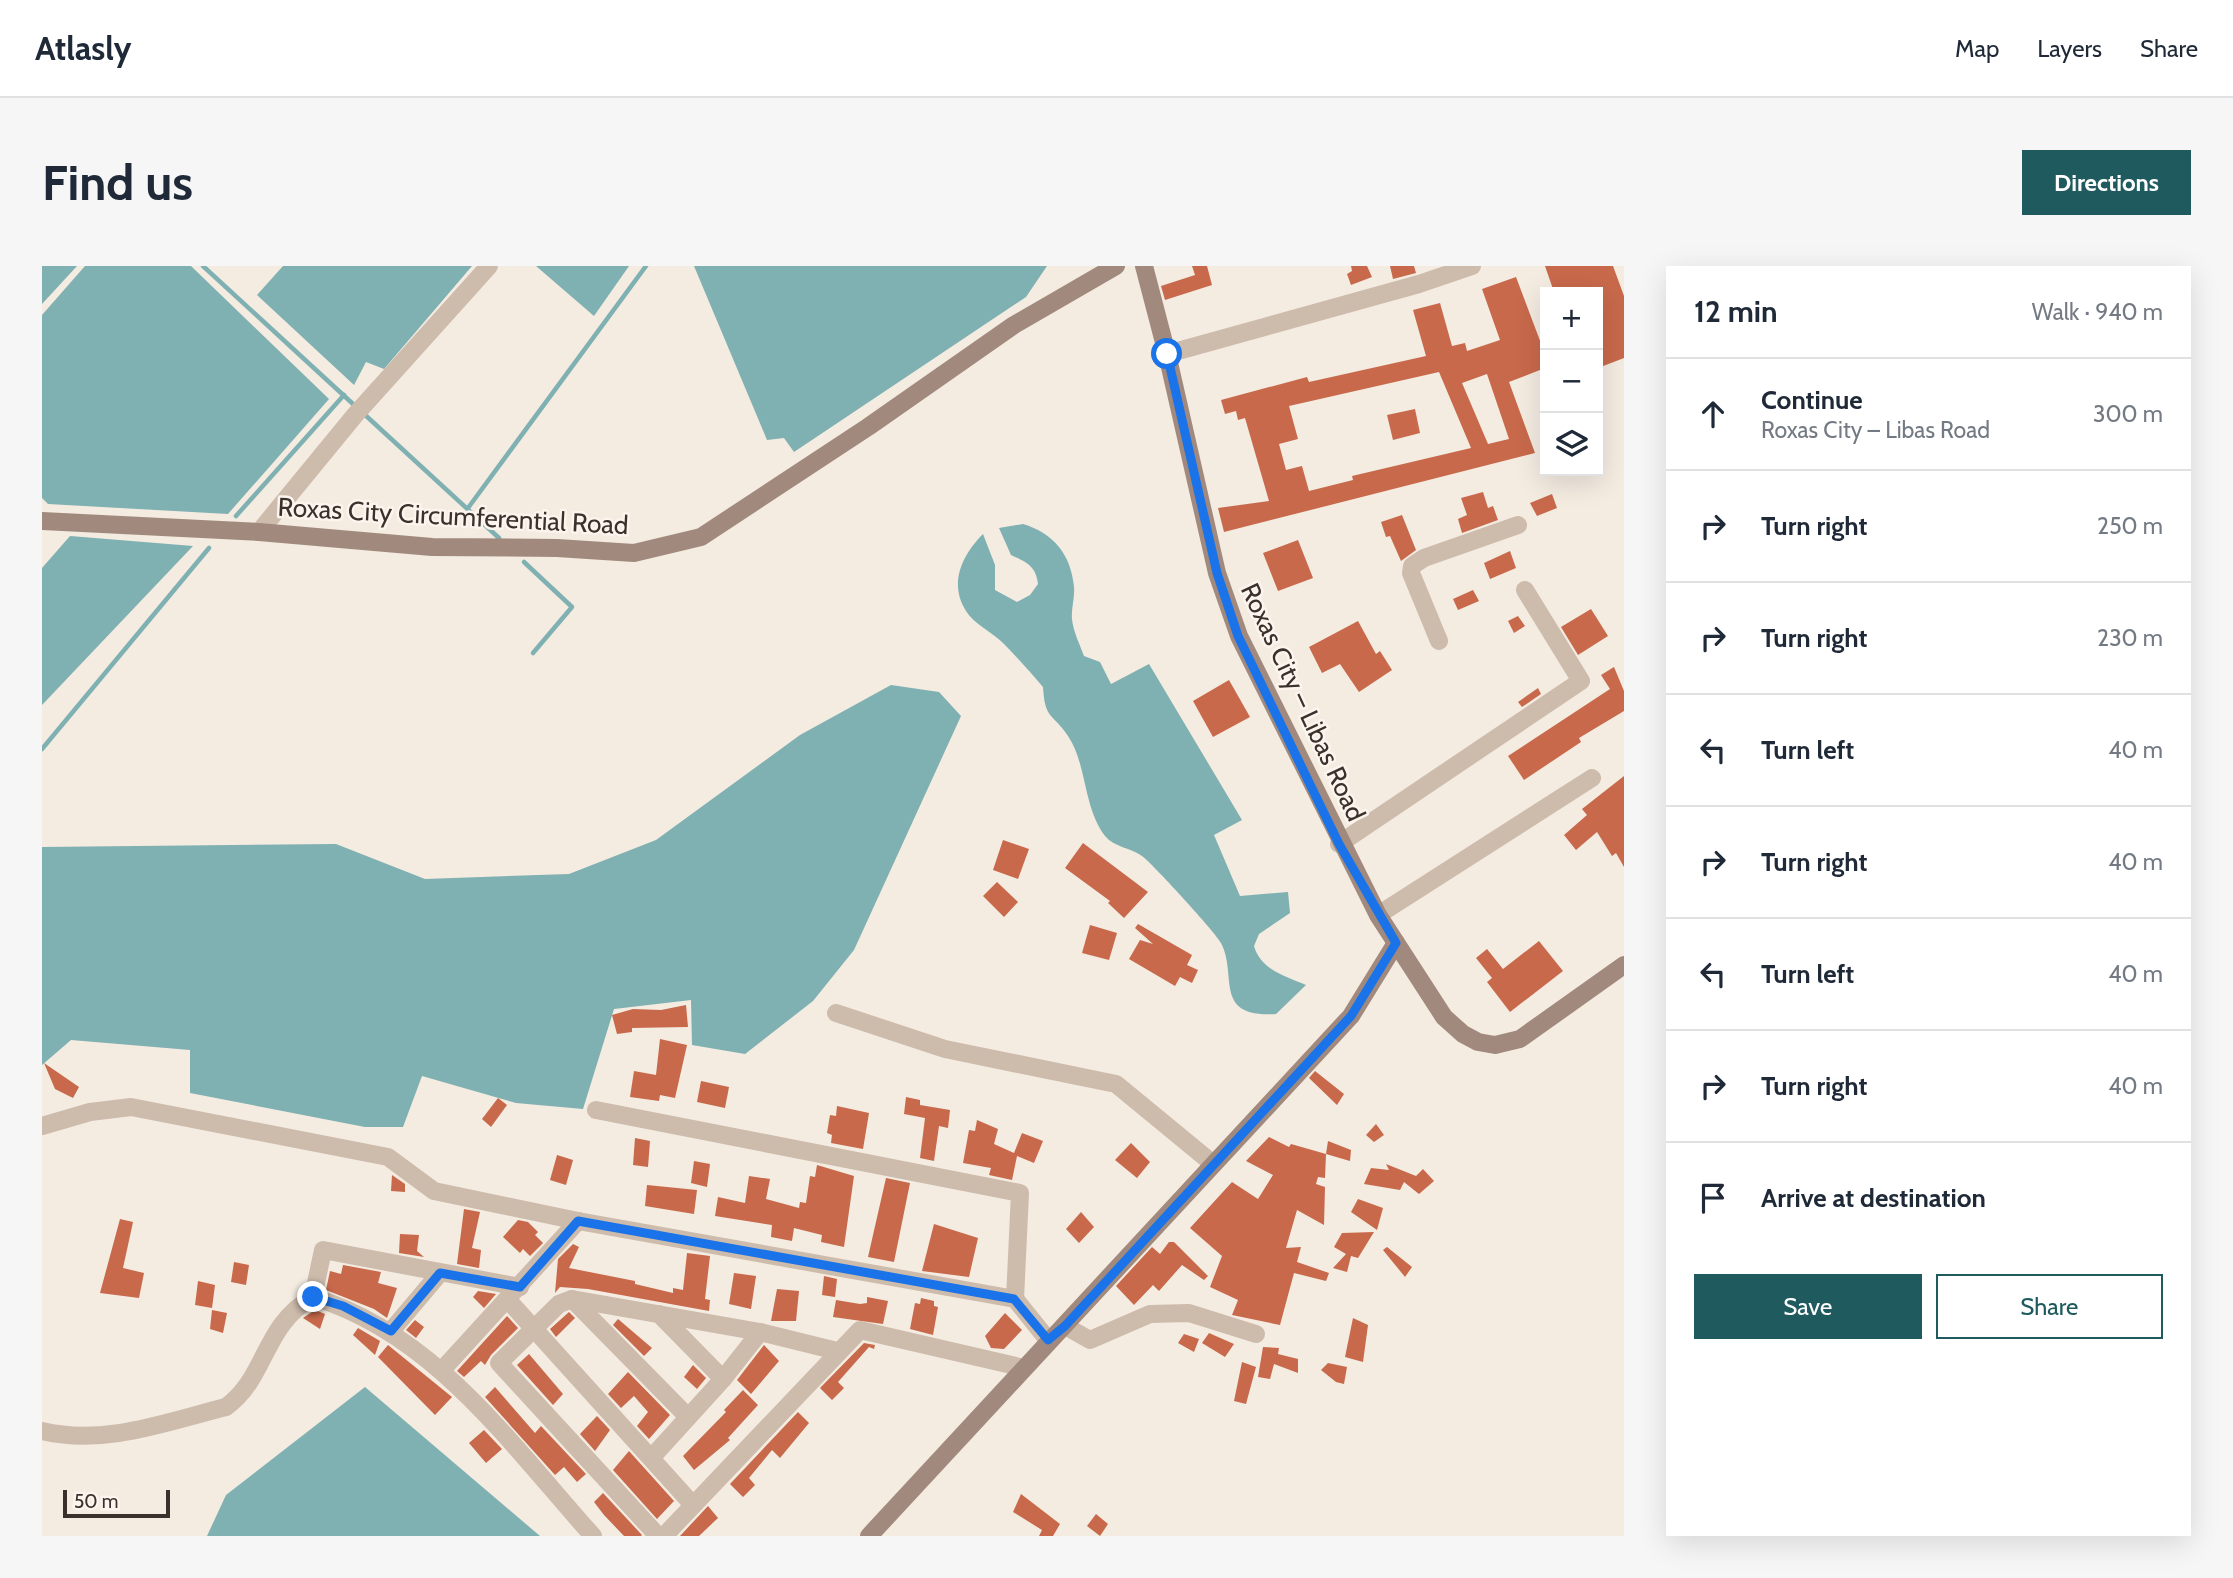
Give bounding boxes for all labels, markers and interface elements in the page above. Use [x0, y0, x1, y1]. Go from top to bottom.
text: Atlasly [35, 28, 132, 68]
text: Map [1955, 34, 1999, 63]
text: Layers [2037, 34, 2102, 63]
text: Share [2140, 34, 2198, 63]
button: Directions [2022, 150, 2191, 215]
text: Find us [42, 153, 193, 212]
map controls [1540, 287, 1603, 476]
button: + [1540, 287, 1603, 350]
text: 12 min [1694, 293, 1778, 330]
text: Walk · 940 m [2032, 298, 2163, 326]
route start [1151, 338, 1182, 369]
button: − [1540, 350, 1603, 413]
text: Continue [1761, 384, 1863, 416]
icon: ahead [1694, 395, 1732, 433]
text: 300 m [2093, 400, 2163, 428]
button: layers [1540, 413, 1603, 476]
text: Roxas City – Libas Road [1761, 416, 1990, 444]
street label: Roxas City Circumferential Road [277, 491, 629, 541]
icon: right [1694, 507, 1732, 545]
text: Turn right [1761, 510, 1867, 542]
text: 250 m [2097, 512, 2163, 540]
street label: Roxas City – Libas Road [1234, 578, 1372, 826]
icon: right [1694, 619, 1732, 657]
text: Turn right [1761, 622, 1867, 654]
text: 230 m [2097, 624, 2163, 652]
icon: left [1694, 731, 1732, 769]
text: Turn left [1761, 734, 1854, 766]
text: 40 m [2108, 736, 2163, 764]
icon: right [1694, 843, 1732, 881]
text: Turn right [1761, 846, 1867, 878]
text: 40 m [2108, 848, 2163, 876]
icon: left [1694, 955, 1732, 993]
text: Turn left [1761, 958, 1854, 990]
text: 40 m [2108, 960, 2163, 988]
icon: right [1694, 1067, 1732, 1105]
text: Turn right [1761, 1070, 1867, 1102]
text: 40 m [2108, 1072, 2163, 1100]
icon: arrive [1694, 1179, 1732, 1217]
text: Arrive at destination [1761, 1182, 1986, 1214]
button: Save [1694, 1274, 1922, 1339]
button: Share [1936, 1274, 2163, 1339]
route end [297, 1281, 328, 1312]
scale bar [63, 1487, 170, 1519]
text: 50 m [74, 1490, 118, 1513]

